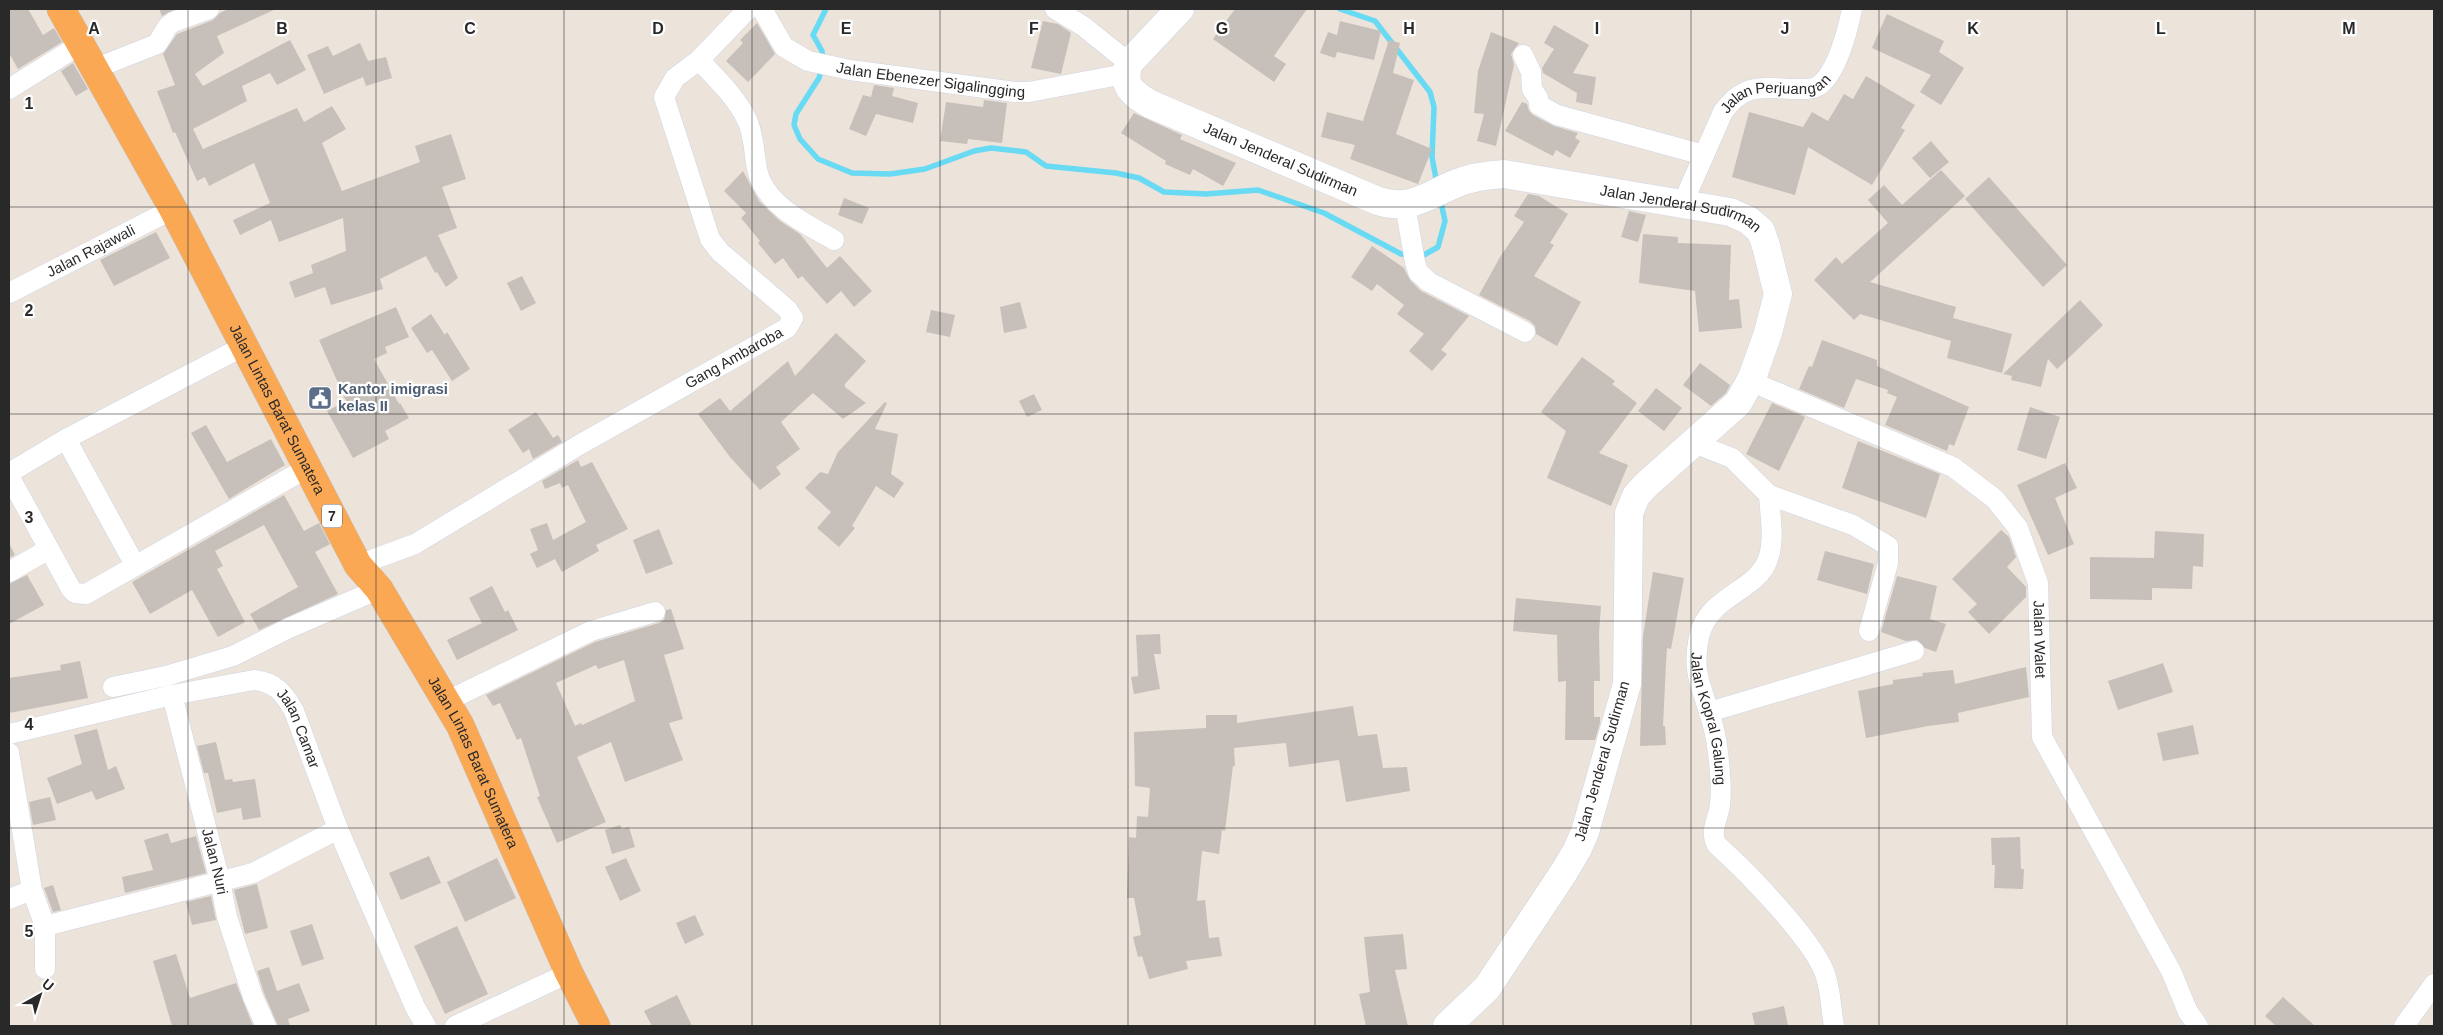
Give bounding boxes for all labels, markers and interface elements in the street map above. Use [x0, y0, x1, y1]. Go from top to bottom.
text: A [88, 20, 100, 37]
text: B [276, 20, 288, 37]
text: C [464, 20, 476, 37]
text: D [652, 20, 664, 37]
text: E [841, 20, 852, 37]
text: F [1029, 20, 1039, 37]
text: G [1216, 20, 1228, 37]
text: H [1403, 20, 1415, 37]
text: I [1595, 20, 1599, 37]
text: J [1781, 20, 1789, 37]
text: K [1967, 20, 1979, 37]
text: L [2156, 20, 2166, 37]
text: M [2342, 20, 2356, 37]
street label: Jalan Ebenezer Sigalingging [835, 58, 1025, 100]
street label: Jalan Perjuangan [1717, 71, 1834, 116]
text: 1 [25, 95, 34, 112]
street label: Jalan Jenderal Sudirman [1201, 119, 1360, 199]
street label: Jalan Jenderal Sudirman [1599, 181, 1765, 236]
street label: Jalan Rajawali [44, 221, 138, 280]
text: 2 [25, 302, 34, 319]
street label: Jalan Lintas Barat Sumatera [226, 321, 329, 498]
street label: Gang Ambaroba [682, 323, 786, 392]
place label: Kantor imigrasi kelas II [338, 380, 448, 414]
public building icon: Kantor imigrasi kelas II [307, 385, 333, 411]
road number: 7 [322, 504, 342, 528]
text: 3 [25, 509, 34, 526]
street label: Jalan Walet [2030, 600, 2049, 679]
street label: Jalan Kopral Galung [1688, 652, 1730, 786]
street label: Jalan Lintas Barat Sumatera [425, 673, 522, 852]
street label: Jalan Jenderal Sudirman [1570, 679, 1633, 843]
street label: Jalan Camar [274, 685, 324, 770]
text: 4 [25, 716, 34, 733]
street label: Jalan Nuri [199, 827, 231, 896]
text: 5 [25, 923, 34, 940]
north arrow [15, 970, 65, 1020]
text: U [39, 975, 57, 994]

